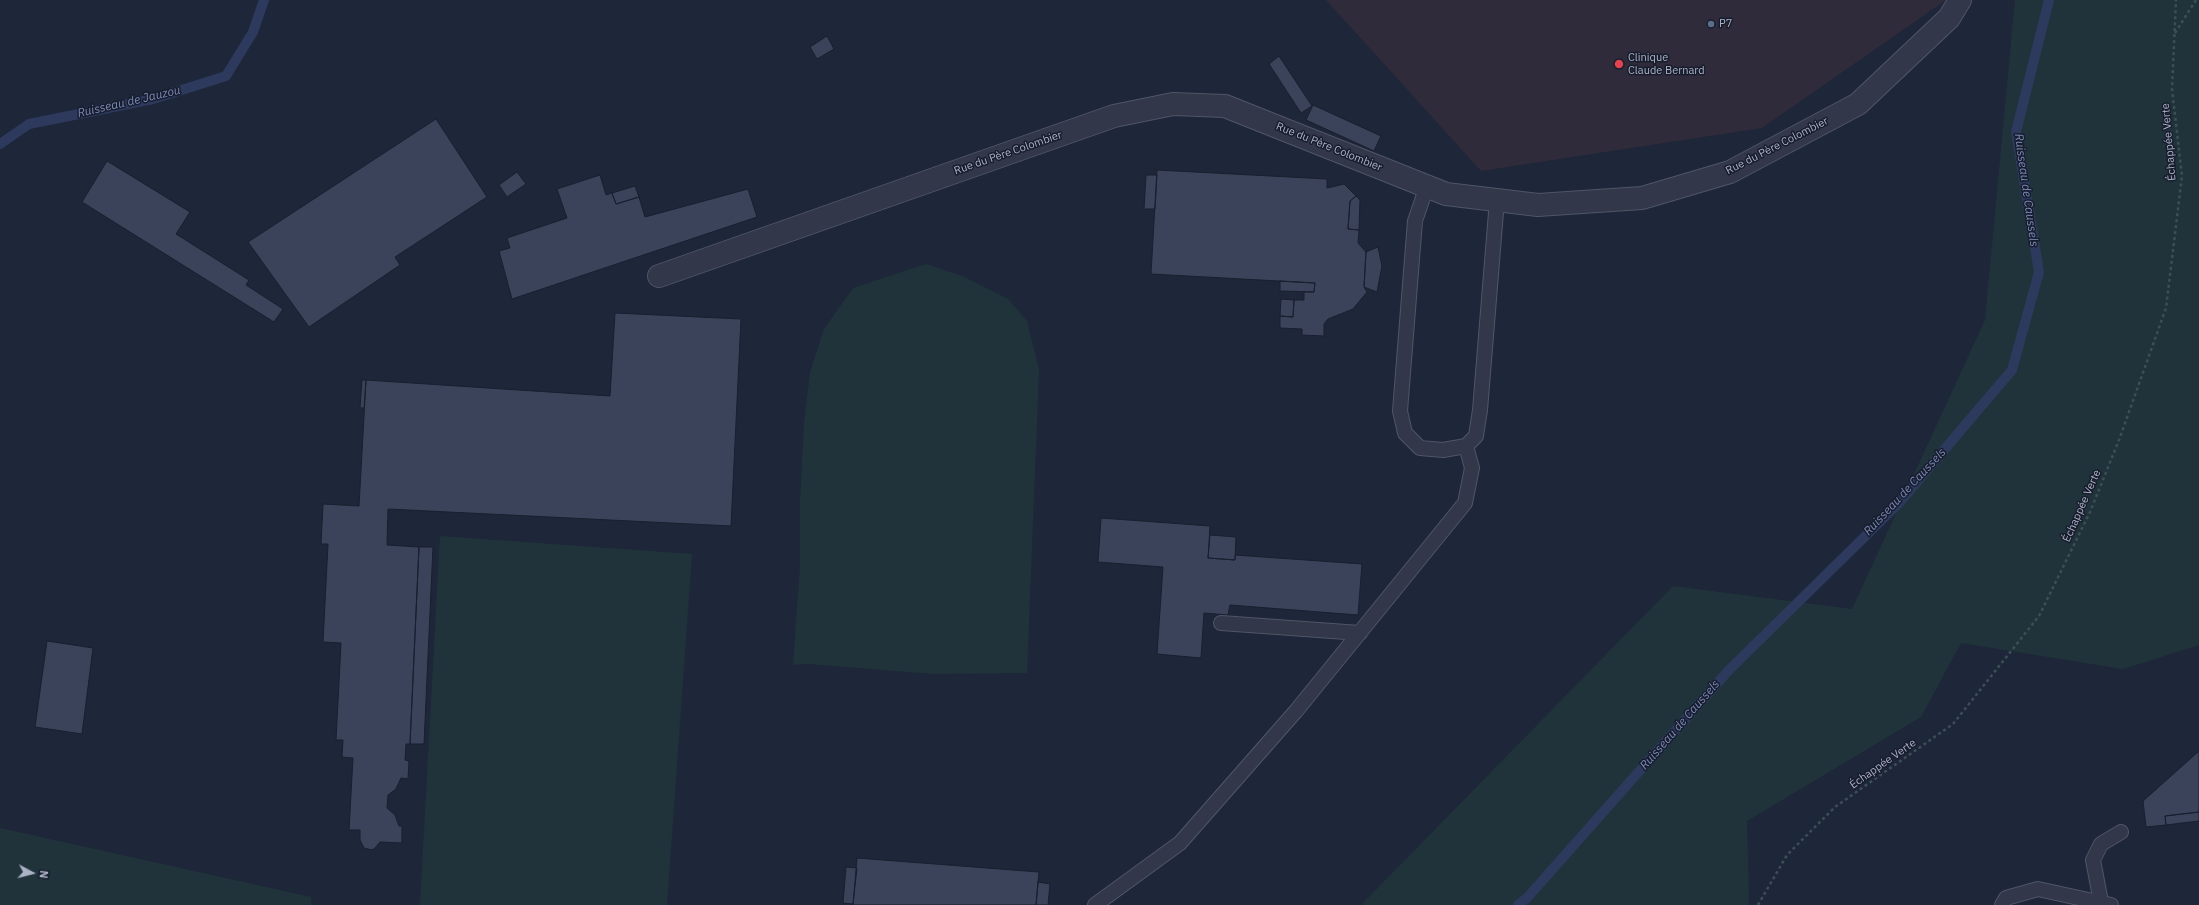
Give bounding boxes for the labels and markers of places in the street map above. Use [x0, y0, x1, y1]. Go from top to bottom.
place label: P7 [1719, 17, 1732, 31]
marker: P7 [1706, 19, 1716, 29]
place label: Clinique Claude Bernard [1628, 51, 1705, 77]
marker: Clinique Claude Bernard [1613, 58, 1625, 70]

